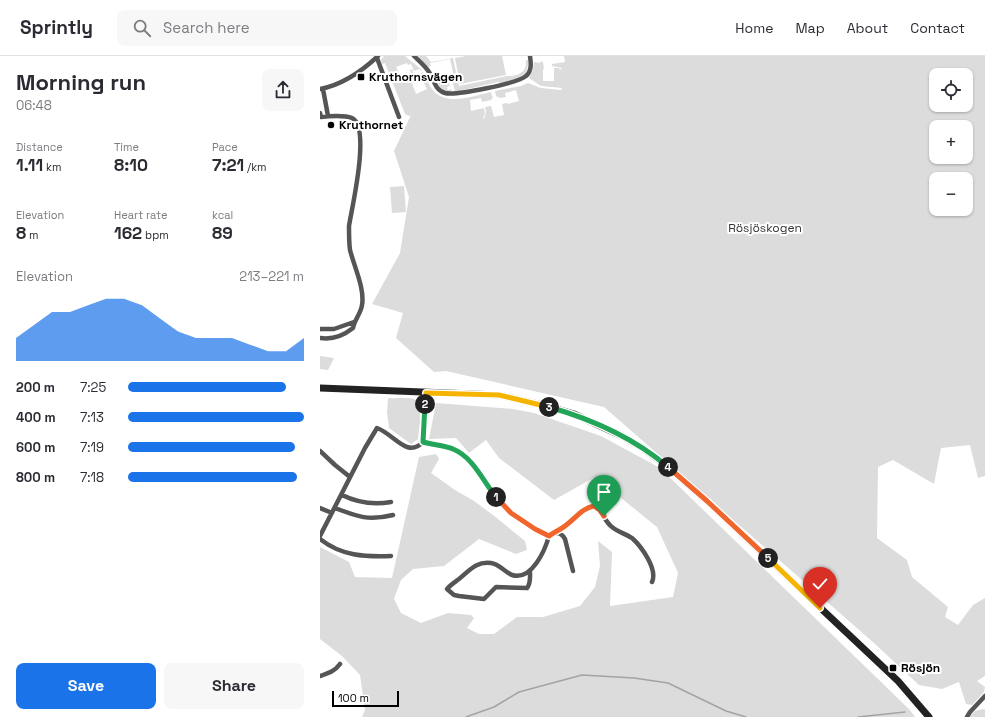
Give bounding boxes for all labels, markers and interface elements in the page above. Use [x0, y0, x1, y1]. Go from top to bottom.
search box [117, 10, 397, 46]
text: Sprintly [20, 15, 93, 40]
icon: search [131, 17, 153, 39]
text: Search here [163, 18, 250, 37]
text: Home [735, 19, 773, 37]
text: Map [795, 19, 825, 37]
text: About [847, 19, 888, 37]
text: Contact [910, 19, 965, 37]
text: Morning run [16, 68, 146, 96]
map controls [929, 68, 973, 216]
button: locate [929, 68, 973, 112]
button: share [262, 69, 304, 111]
place label: Kruthornsvägen [369, 69, 462, 85]
marker: Kruthornsvägen [356, 72, 366, 82]
text: 06:48 [16, 97, 52, 114]
place label: Kruthornet [339, 117, 403, 133]
marker: Kruthornet [326, 120, 336, 130]
button: + [929, 120, 973, 164]
text: Distance [16, 140, 63, 154]
text: Time [114, 140, 139, 154]
text: Pace [212, 140, 238, 154]
text: 1.11 [16, 154, 43, 176]
text: 8:10 [114, 154, 148, 176]
text: 7:21 [212, 154, 244, 176]
text: km [43, 160, 61, 174]
text: /km [244, 160, 267, 174]
button: − [929, 172, 973, 216]
text: Elevation [16, 208, 64, 222]
text: Heart rate [114, 208, 167, 222]
text: kcal [212, 208, 233, 222]
park label: Rösjöskogen [728, 220, 802, 236]
text: 8 [16, 222, 26, 244]
text: 162 [114, 222, 142, 244]
text: 89 [212, 222, 233, 244]
text: m [26, 228, 39, 242]
text: bpm [142, 228, 169, 242]
text: Elevation [16, 268, 73, 285]
text: 213–221 m [239, 268, 304, 285]
text: 200 m [16, 379, 55, 396]
text: 7:25 [80, 379, 106, 396]
pin: 2 [415, 394, 435, 414]
text: 2 [422, 397, 428, 411]
pin: 3 [539, 397, 559, 417]
text: 3 [546, 400, 552, 414]
text: 400 m [16, 409, 56, 426]
text: 7:13 [80, 409, 104, 426]
text: 600 m [16, 439, 55, 456]
text: 7:19 [80, 439, 104, 456]
pin: 4 [658, 457, 678, 477]
text: 4 [665, 460, 672, 474]
text: 800 m [16, 469, 55, 486]
text: 7:18 [80, 469, 104, 486]
pin [587, 475, 621, 516]
icon: arrive [593, 481, 615, 503]
pin: 1 [486, 487, 506, 507]
text: 1 [494, 490, 498, 504]
pin: 5 [758, 548, 778, 568]
text: 5 [765, 551, 771, 565]
pin [803, 567, 837, 608]
icon: check [809, 573, 831, 595]
place label: Rösjön [901, 660, 940, 676]
button: Save [16, 663, 156, 709]
button: Share [164, 663, 304, 709]
marker: Rösjön [888, 663, 898, 673]
scale bar [332, 689, 399, 708]
text: 100 m [338, 691, 369, 705]

